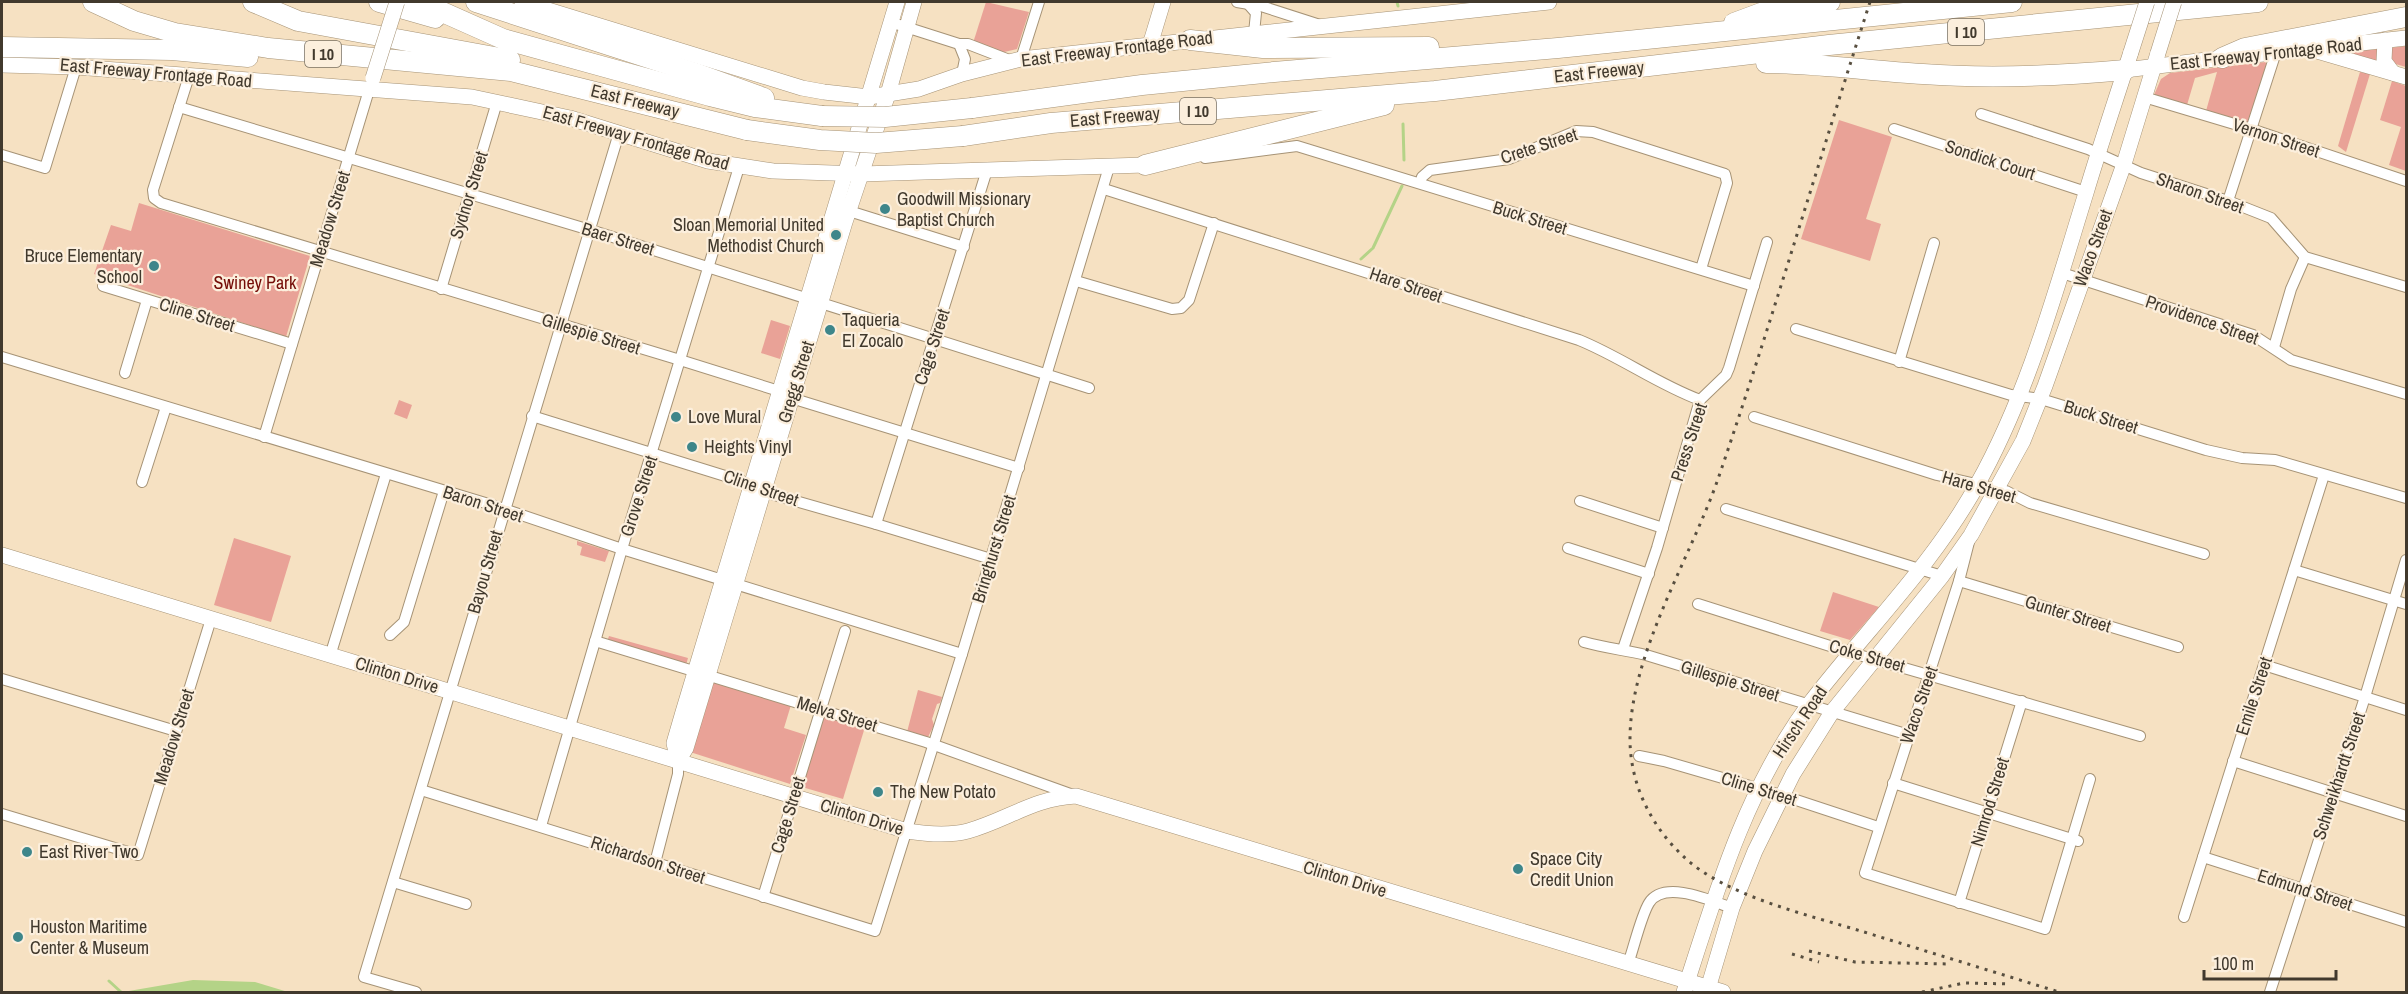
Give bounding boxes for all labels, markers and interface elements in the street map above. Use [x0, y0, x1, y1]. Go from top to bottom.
road number: I 10 [1948, 19, 1984, 45]
street label: East Freeway Frontage Road [1020, 24, 1214, 73]
street label: East Freeway Frontage Road [2169, 31, 2363, 76]
road number: I 10 [305, 41, 341, 67]
street label: East Freeway Frontage Road [59, 52, 253, 93]
street label: East Freeway [1553, 54, 1646, 89]
street label: East Freeway [588, 77, 683, 124]
road number: I 10 [1180, 98, 1216, 124]
street label: East Freeway Frontage Road [540, 99, 732, 176]
street label: East Freeway [1069, 100, 1162, 133]
street label: Vernon Street [2229, 112, 2323, 163]
street label: Crete Street [1497, 121, 1581, 170]
street label: Sondick Court [1942, 133, 2038, 186]
street label: Sydnor Street [443, 148, 494, 242]
street label: Sharon Street [2153, 166, 2247, 219]
street label: Meadow Street [303, 168, 356, 270]
place label: Goodwill Missionary Baptist Church [897, 186, 1031, 232]
street label: Buck Street [1490, 194, 1570, 241]
marker: Goodwill Missionary Baptist Church [878, 202, 892, 216]
street label: Waco Street [2067, 206, 2118, 290]
place label: Sloan Memorial United Methodist Church [673, 212, 824, 258]
street label: Baer Street [579, 216, 658, 261]
marker: Sloan Memorial United Methodist Church [829, 228, 843, 242]
place label: Bruce Elementary School [25, 243, 143, 289]
marker: Bruce Elementary School [147, 259, 161, 273]
street label: Hare Street [1366, 260, 1446, 309]
park label: Swiney Park [214, 270, 297, 295]
street label: Providence Street [2142, 288, 2262, 351]
street label: Cline Street [156, 291, 238, 338]
street label: Cage Street [907, 306, 956, 388]
street label: Gillespie Street [539, 307, 643, 360]
place label: Taqueria El Zocalo [842, 307, 904, 353]
marker: Taqueria El Zocalo [823, 323, 837, 337]
street label: Gregg Street [771, 338, 820, 426]
street label: Buck Street [2061, 393, 2141, 440]
street label: Press Street [1664, 399, 1713, 484]
place label: Love Mural [688, 404, 761, 429]
marker: Love Mural [669, 410, 683, 424]
place label: Heights Vinyl [704, 434, 792, 459]
marker: Heights Vinyl [685, 440, 699, 454]
street label: Grove Street [614, 452, 663, 540]
street label: Cline Street [720, 463, 802, 512]
street label: Hare Street [1939, 464, 2019, 509]
street label: Baron Street [440, 479, 526, 528]
street label: Bringhurst Street [965, 492, 1022, 606]
street label: Bayou Street [461, 527, 508, 616]
street label: Gunter Street [2022, 589, 2114, 638]
street label: Coke Street [1826, 633, 1908, 678]
street label: Clinton Drive [352, 650, 442, 699]
street label: Emile Street [2229, 653, 2278, 738]
street label: Gillespie Street [1678, 654, 1782, 707]
street label: Waco Street [1894, 663, 1943, 747]
street label: Hirsch Road [1766, 681, 1833, 763]
street label: Meadow Street [147, 686, 200, 788]
street label: Melva Street [794, 689, 880, 738]
street label: Schweikhardt Street [2306, 709, 2371, 843]
street label: Nimrod Street [1964, 754, 2015, 849]
street label: Cline Street [1718, 765, 1800, 812]
street label: Cage Street [764, 774, 811, 856]
place label: The New Potato [890, 779, 996, 804]
marker: The New Potato [871, 785, 885, 799]
street label: Clinton Drive [817, 792, 907, 841]
street label: Richardson Street [588, 829, 709, 890]
place label: East River Two [39, 839, 139, 864]
marker: East River Two [20, 845, 34, 859]
place label: Space City Credit Union [1530, 846, 1614, 892]
street label: Clinton Drive [1300, 854, 1390, 903]
marker: Space City Credit Union [1511, 862, 1525, 876]
street label: Edmund Street [2254, 862, 2356, 917]
place label: Houston Maritime Center & Museum [30, 914, 149, 960]
marker: Houston Maritime Center & Museum [11, 930, 25, 944]
scale bar [2204, 943, 2336, 981]
text: 100 m [2213, 951, 2254, 976]

